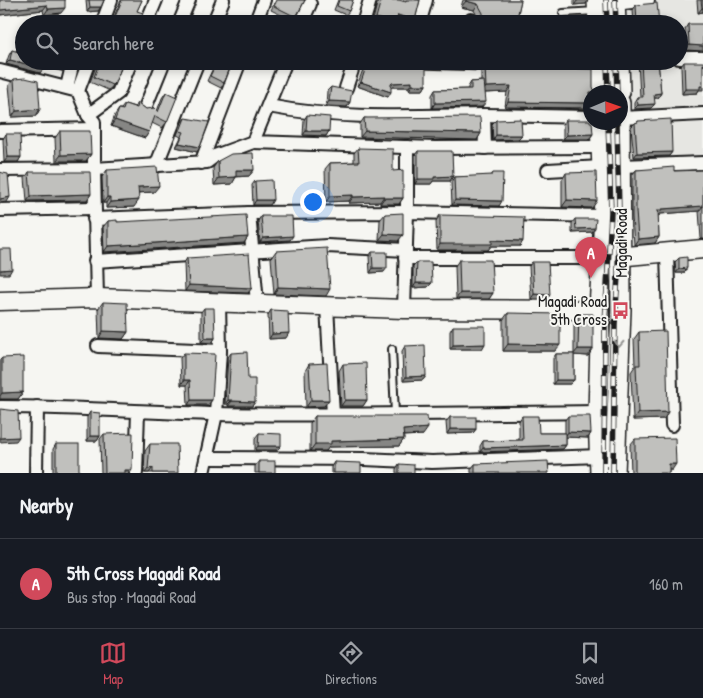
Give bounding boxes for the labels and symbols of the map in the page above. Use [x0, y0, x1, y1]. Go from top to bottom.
north arrow [583, 85, 628, 130]
your location [300, 189, 326, 215]
street label: Magadi Road [610, 209, 632, 277]
pin: A [575, 237, 607, 278]
place label: Magadi Road 5th Cross [538, 290, 607, 330]
bus stop icon: Magadi Road 5th Cross [611, 300, 631, 320]
one-way arrow [614, 340, 625, 348]

